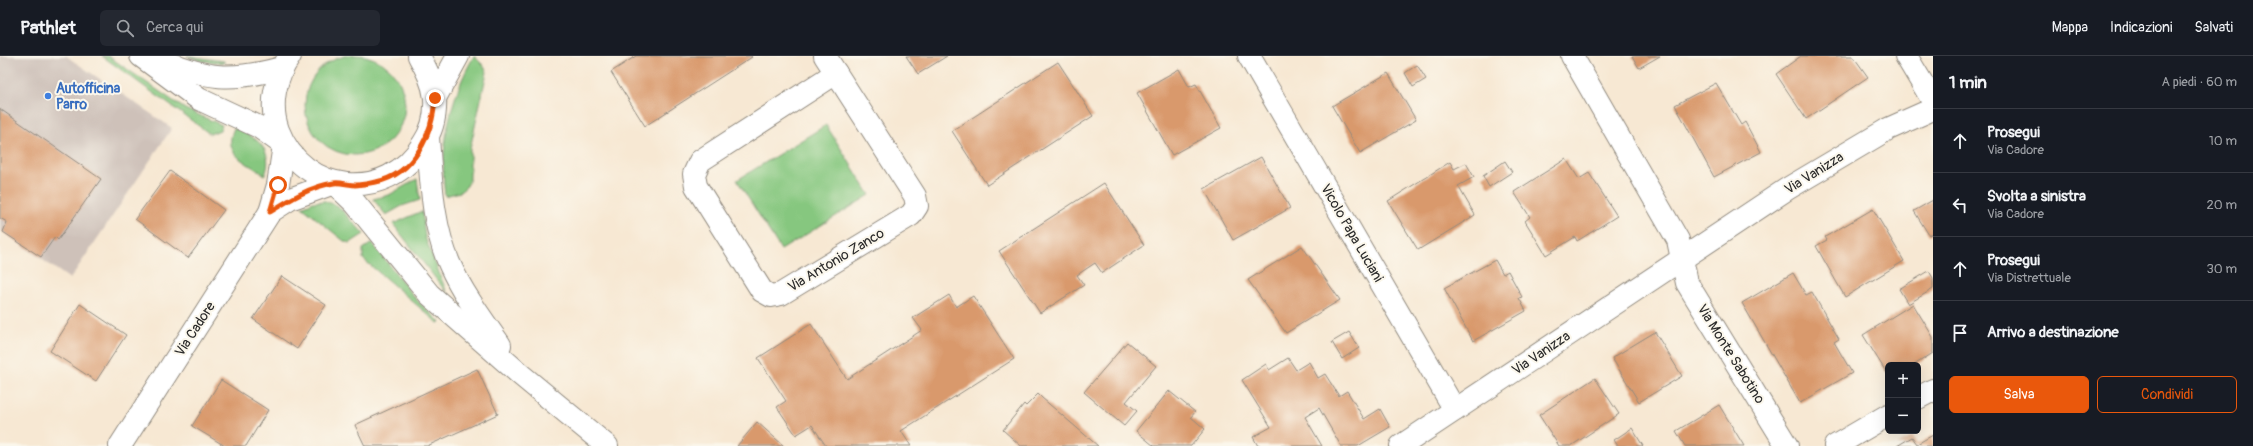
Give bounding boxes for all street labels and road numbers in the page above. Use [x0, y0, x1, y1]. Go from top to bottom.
street label: Via Vanizza [1781, 148, 1847, 198]
street label: Vicolo Papa Luciani [1317, 181, 1387, 285]
street label: Via Antonio Zanco [785, 224, 888, 295]
street label: Via Cadore [171, 299, 219, 359]
street label: Via Monte Sabotino [1694, 301, 1769, 407]
street label: Via Vanizza [1509, 327, 1573, 379]

